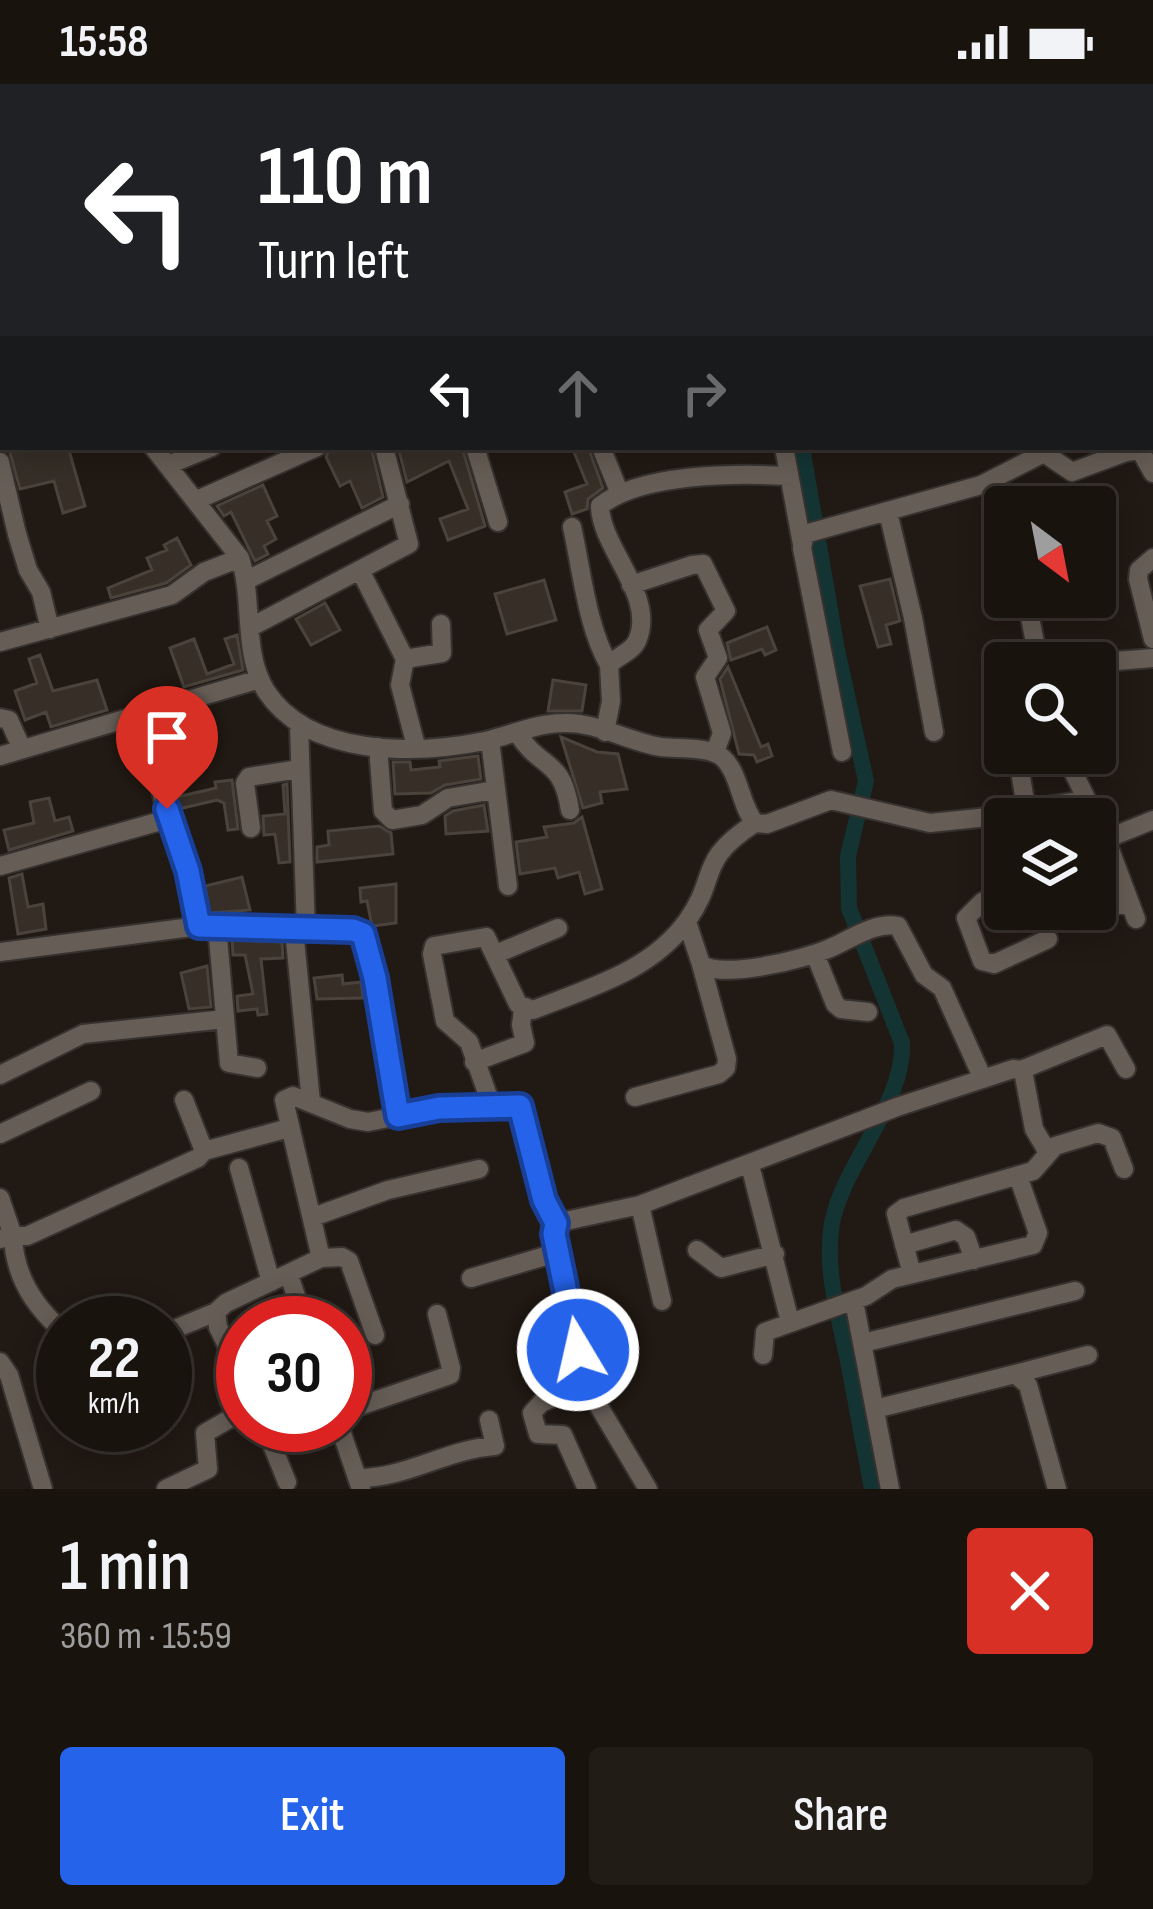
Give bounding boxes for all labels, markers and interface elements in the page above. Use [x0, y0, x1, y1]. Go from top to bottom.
text: 15:58 [60, 15, 149, 70]
text: 110 m [258, 127, 433, 228]
icon: left [60, 132, 216, 288]
text: Turn left [258, 229, 410, 294]
icon: left [419, 360, 485, 426]
icon: ahead [545, 360, 611, 426]
icon: right [671, 360, 737, 426]
north arrow [984, 486, 1116, 618]
map controls [984, 486, 1116, 930]
button: search [984, 642, 1116, 774]
pin [116, 686, 218, 809]
icon: arrive [134, 704, 200, 770]
button: layers [984, 798, 1116, 930]
position arrow [515, 1287, 641, 1413]
speed limit sign: 30 [216, 1296, 372, 1452]
text: 22 [88, 1323, 140, 1395]
text: km/h [88, 1386, 140, 1422]
text: 1 min [60, 1524, 191, 1611]
button: close [967, 1528, 1093, 1654]
text: 360 m · 15:59 [60, 1613, 232, 1660]
button: Exit [60, 1747, 565, 1885]
button: Share [589, 1747, 1093, 1885]

